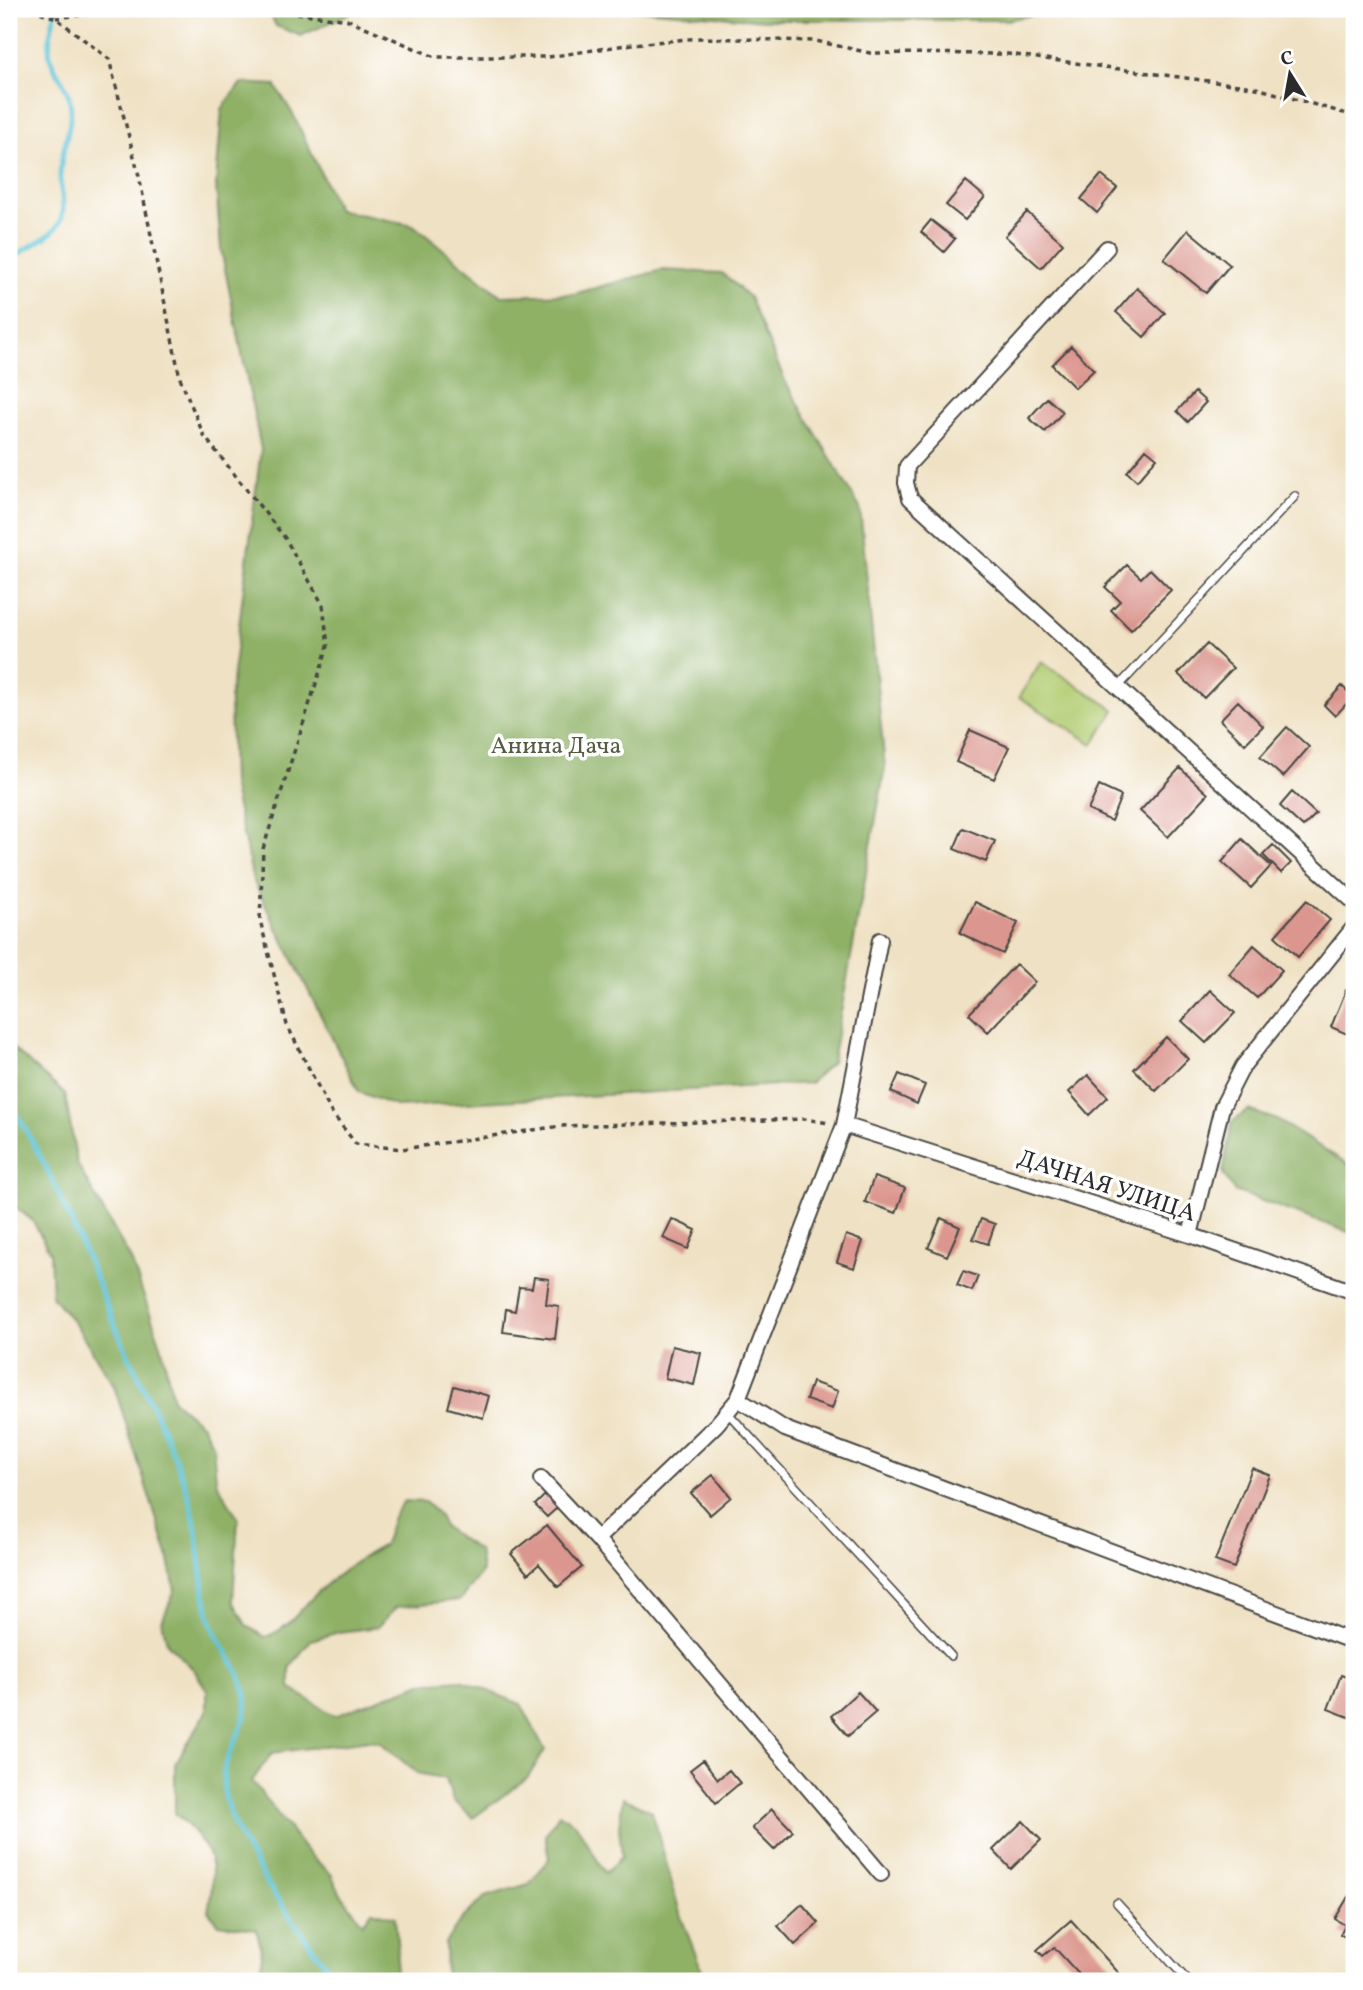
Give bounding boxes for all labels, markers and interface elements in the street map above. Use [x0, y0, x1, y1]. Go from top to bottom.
north arrow [1254, 38, 1324, 108]
text: С [1279, 45, 1296, 73]
park label: Анина Дача [491, 730, 621, 764]
street label: ДАЧНАЯ УЛИЦА [1013, 1142, 1200, 1232]

